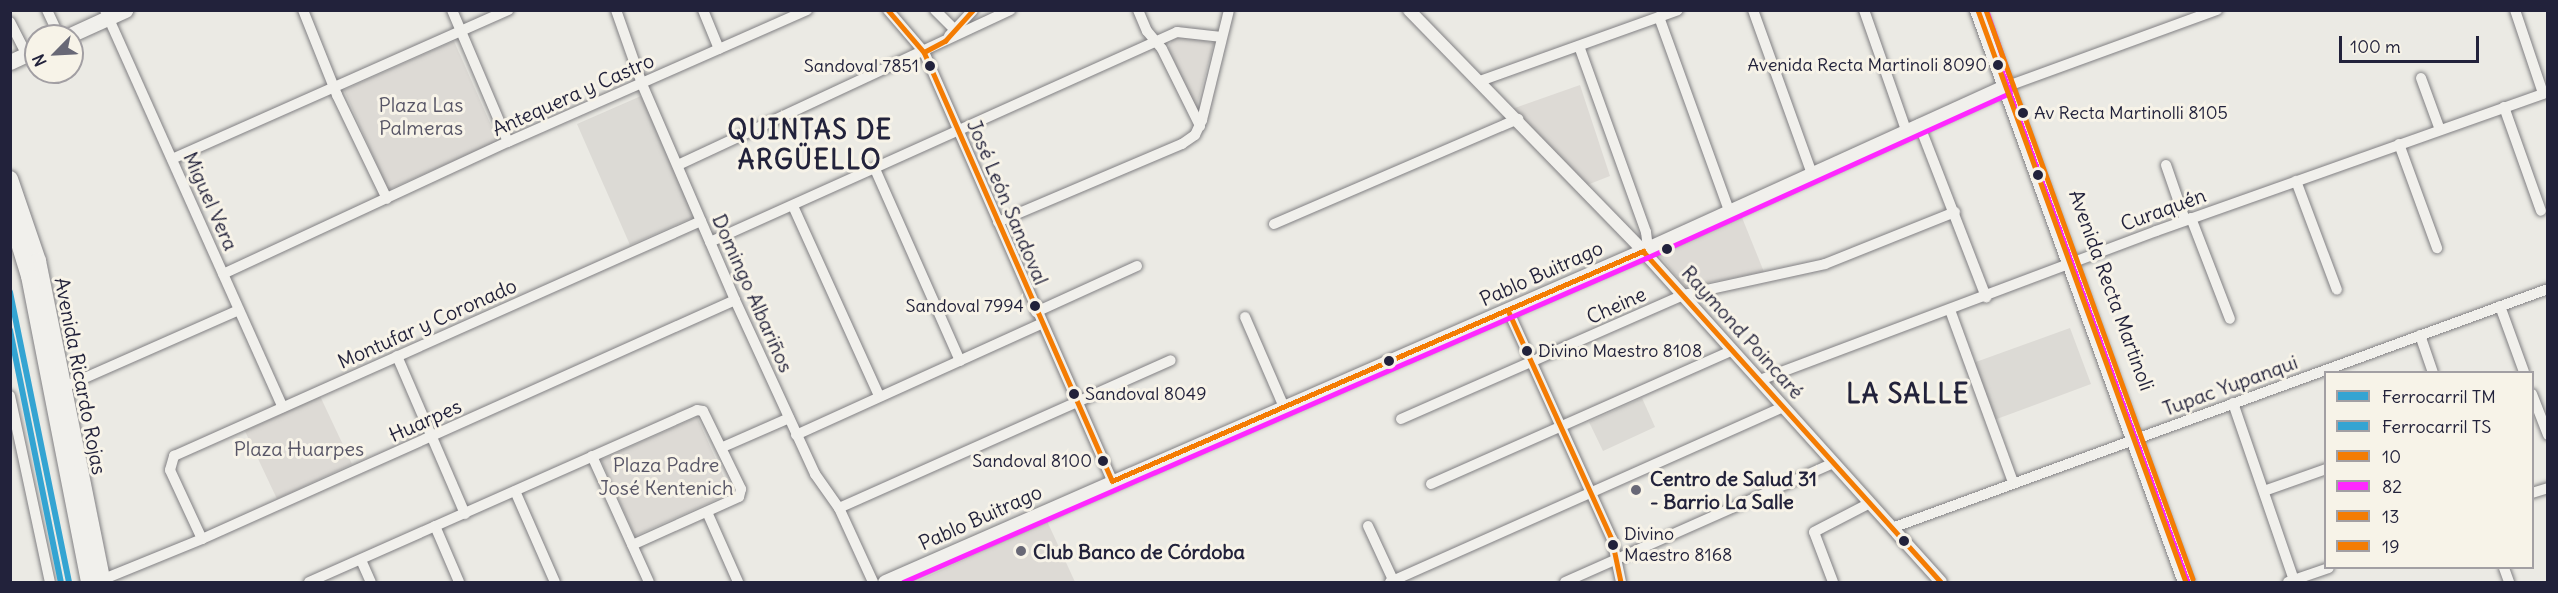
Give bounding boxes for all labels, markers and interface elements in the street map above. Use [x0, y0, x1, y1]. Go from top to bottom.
north arrow [24, 24, 84, 84]
scale bar [2342, 24, 2482, 62]
text: 100 m [2350, 35, 2401, 58]
street label: Antequera y Castro [488, 48, 658, 140]
text: N [28, 51, 51, 70]
place label: Avenida Recta Martinoli 8090 [1747, 54, 1987, 76]
place label: Sandoval 7851 [804, 55, 919, 77]
marker: Avenida Recta Martinoli 8090 [1992, 59, 2004, 71]
marker: Sandoval 7851 [924, 60, 936, 72]
park label: Plaza Las Palmeras [379, 92, 463, 139]
place label: Av Recta Martinolli 8105 [2034, 102, 2228, 124]
marker: Av Recta Martinolli 8105 [2017, 107, 2029, 119]
district label: QUINTAS DE ARGÜELLO [727, 114, 893, 176]
street label: José León Sandoval [962, 116, 1054, 288]
street label: Miguel Vera [179, 148, 243, 254]
unlabelled marker [2032, 169, 2044, 181]
street label: Curaquén [2117, 183, 2209, 235]
street label: Avenida Recta Martinoli [2064, 186, 2160, 394]
street label: Domingo Albariños [707, 210, 799, 376]
street label: Pablo Buitrago [1476, 235, 1606, 311]
unlabelled marker [1661, 243, 1673, 255]
street label: Raymond Poincaré [1677, 260, 1809, 404]
street label: Montufar y Coronado [334, 273, 520, 373]
street label: Avenida Ricardo Rojas [50, 275, 112, 477]
street label: Cheine [1583, 281, 1649, 329]
place label: Sandoval 7994 [905, 295, 1024, 317]
marker: Sandoval 7994 [1029, 300, 1041, 312]
place label: Divino Maestro 8108 [1538, 340, 1702, 362]
marker: Divino Maestro 8108 [1521, 345, 1533, 357]
street label: Tupac Yupanqui [2159, 349, 2301, 421]
unlabelled marker [1383, 355, 1395, 367]
legend [2324, 371, 2534, 569]
district label: LA SALLE [1846, 378, 1970, 410]
place label: Sandoval 8049 [1085, 383, 1207, 405]
text: Ferrocarril TM [2382, 385, 2496, 408]
marker: Sandoval 8049 [1068, 388, 1080, 400]
street label: Huarpes [385, 393, 465, 447]
text: Ferrocarril TS [2382, 415, 2491, 438]
park label: Plaza Huarpes [234, 436, 364, 460]
text: 10 [2382, 445, 2401, 468]
place label: Sandoval 8100 [972, 450, 1092, 472]
park label: Plaza Padre José Kentenich [598, 453, 734, 500]
marker: Sandoval 8100 [1097, 455, 1109, 467]
place label: Centro de Salud 31 - Barrio La Salle [1650, 466, 1817, 513]
text: 82 [2382, 475, 2402, 498]
street label: Pablo Buitrago [915, 479, 1045, 555]
marker: Centro de Salud 31 - Barrio La Salle [1627, 481, 1645, 499]
text: 13 [2382, 505, 2399, 528]
place label: Divino Maestro 8168 [1624, 524, 1732, 566]
unlabelled marker [1898, 535, 1910, 547]
text: 19 [2382, 535, 2400, 558]
place label: Club Banco de Córdoba [1033, 539, 1245, 563]
marker: Divino Maestro 8168 [1607, 539, 1619, 551]
marker: Club Banco de Córdoba [1014, 544, 1028, 558]

